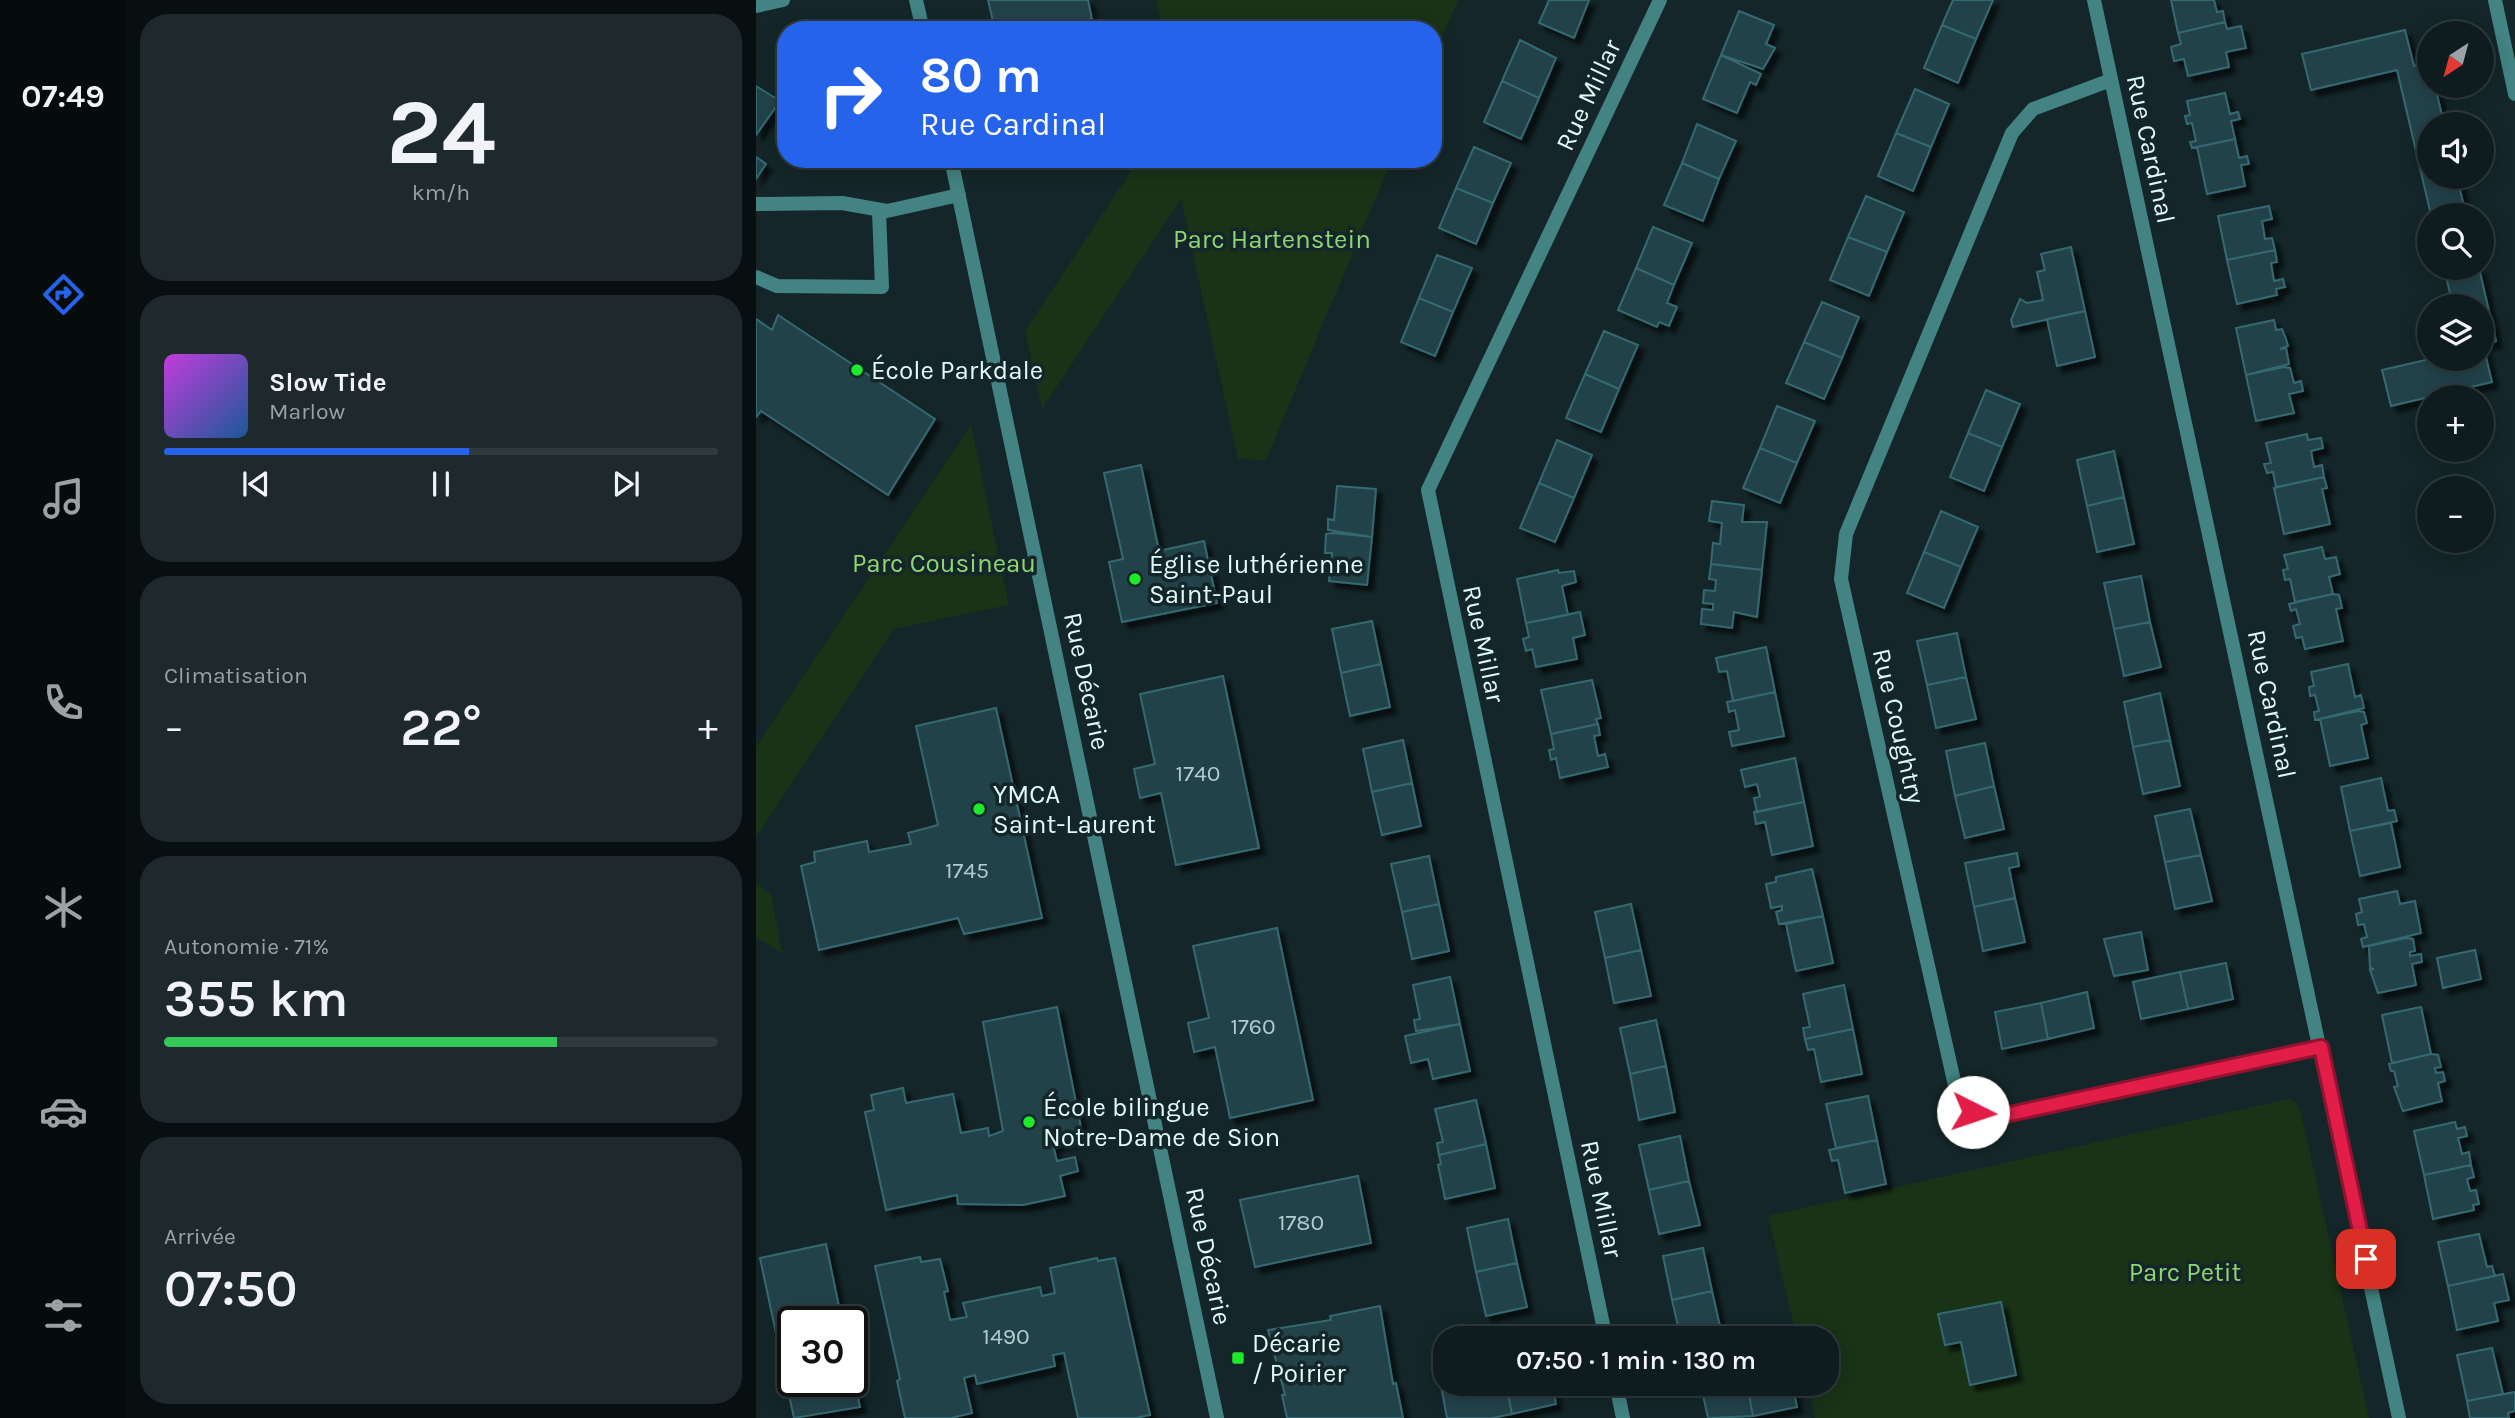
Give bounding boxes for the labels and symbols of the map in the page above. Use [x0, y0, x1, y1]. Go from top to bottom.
north arrow [2417, 21, 2494, 98]
street label: Rue Millar [1549, 34, 1628, 156]
street label: Rue Cardinal [2120, 72, 2181, 226]
park label: Parc Hartenstein [1173, 224, 1371, 255]
place label: École Parkdale [871, 354, 1043, 386]
marker: École Parkdale [849, 362, 865, 378]
park label: Parc Cousineau [852, 548, 1036, 579]
place label: Église luthérienne Saint-Paul [1149, 548, 1364, 610]
marker: Église luthérienne Saint-Paul [1127, 571, 1143, 587]
street label: Rue Millar [1456, 583, 1511, 706]
street label: Rue Décarie [1057, 609, 1116, 753]
street label: Rue Cardinal [2241, 627, 2302, 781]
street label: Rue Coughtry [1866, 645, 1931, 807]
house number: 1740 [1176, 760, 1220, 787]
place label: YMCA Saint-Laurent [993, 779, 1156, 840]
marker: YMCA Saint-Laurent [971, 801, 987, 817]
house number: 1745 [945, 857, 989, 884]
house number: 1760 [1230, 1013, 1276, 1040]
position arrow [1936, 1075, 2010, 1149]
place label: École bilingue Notre-Dame de Sion [1043, 1091, 1280, 1153]
marker: École bilingue Notre-Dame de Sion [1021, 1114, 1037, 1130]
street label: Rue Millar [1574, 1138, 1629, 1261]
street label: Rue Décarie [1179, 1184, 1238, 1328]
house number: 1780 [1278, 1209, 1324, 1236]
pin [2336, 1229, 2396, 1289]
park label: Parc Petit [2129, 1257, 2242, 1288]
speed limit sign: 30 [777, 1306, 868, 1397]
house number: 1490 [982, 1323, 1030, 1350]
place label: Décarie / Poirier [1252, 1328, 1346, 1389]
marker: Décarie / Poirier [1230, 1350, 1246, 1366]

